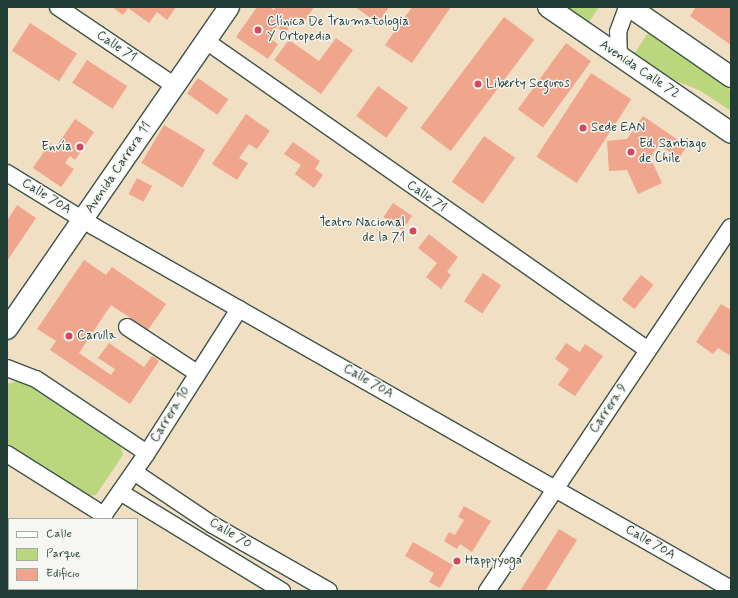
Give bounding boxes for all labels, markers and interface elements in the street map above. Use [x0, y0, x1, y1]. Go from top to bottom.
place label: Clínica De Traumatologia Y Ortopedia [267, 15, 408, 46]
marker: Clínica De Traumatologia Y Ortopedia [252, 24, 264, 36]
street label: Calle 71 [93, 28, 139, 66]
street label: Avenida Calle 72 [596, 37, 682, 103]
place label: Liberty Seguros [486, 76, 570, 92]
marker: Liberty Seguros [473, 79, 483, 89]
street label: Avenida Carrera 11 [82, 119, 156, 217]
place label: Sede EAN [591, 120, 645, 136]
marker: Sede EAN [578, 123, 588, 133]
place label: Ed. Santiago de Chile [639, 137, 706, 168]
place label: Envía [41, 139, 72, 155]
marker: Envía [75, 142, 85, 152]
marker: Ed. Santiago de Chile [626, 147, 636, 157]
street label: Calle 70A [18, 176, 74, 218]
street label: Calle 71 [403, 178, 449, 216]
place label: Teatro Nacional de la 71 [319, 216, 405, 247]
marker: Teatro Nacional de la 71 [408, 226, 418, 236]
place label: Carulla [77, 328, 116, 344]
marker: Carulla [64, 331, 74, 341]
street label: Calle 70A [340, 361, 396, 403]
street label: Carrera 9 [587, 381, 631, 437]
street label: Carrera 10 [148, 384, 194, 446]
street label: Calle 70 [206, 515, 254, 553]
legend [8, 518, 138, 590]
street label: Calle 70A [622, 522, 678, 564]
text: Calle [46, 526, 72, 542]
text: Parque [46, 546, 81, 562]
place label: Happyyoga [465, 553, 522, 569]
marker: Happyyoga [452, 556, 462, 566]
text: Edificio [46, 566, 80, 582]

